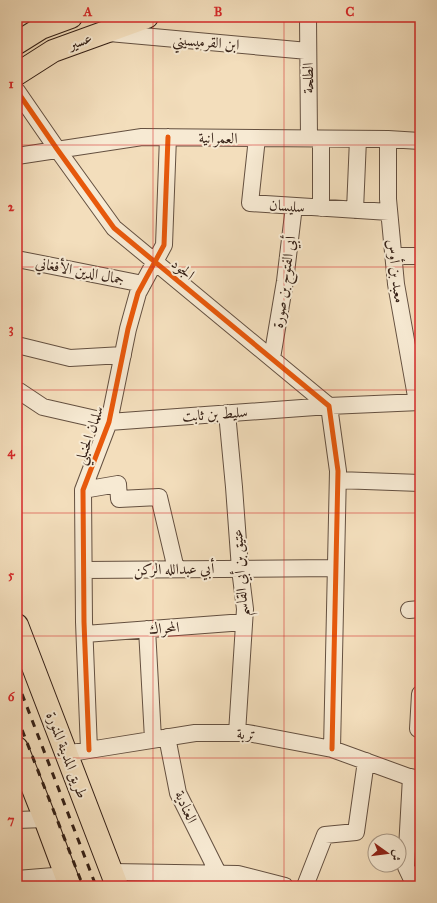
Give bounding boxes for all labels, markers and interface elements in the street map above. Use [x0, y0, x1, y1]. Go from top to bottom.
text: A [83, 4, 93, 20]
text: B [214, 4, 223, 20]
text: C [346, 4, 355, 20]
street label: عسير [64, 28, 94, 54]
street label: ابن القرميسيني [171, 30, 240, 59]
street label: الطلحة [299, 63, 317, 93]
text: 1 [8, 76, 14, 92]
street label: العمرانية [198, 129, 238, 148]
street label: سليسان [269, 196, 305, 216]
text: 2 [8, 199, 15, 215]
street label: أبي الفتوح بن صورة [267, 234, 303, 330]
street label: معبد بن أوس [383, 238, 411, 304]
street label: جمال الدين الأفغاني [33, 252, 126, 291]
street label: الجود [168, 254, 198, 284]
text: 3 [8, 321, 14, 337]
street label: سلمان الحنبلي [71, 403, 112, 468]
street label: سليط بن ثابت [182, 403, 248, 425]
text: 4 [7, 444, 15, 460]
street label: عتيق بن أبي القاسم [226, 528, 258, 617]
street label: أبي عبدالله الركن [133, 557, 215, 582]
text: 5 [8, 567, 15, 583]
street label: المحراك [148, 618, 180, 639]
text: 6 [8, 689, 16, 705]
street label: طريق المدينة المنورة [41, 709, 92, 801]
street label: تربة [236, 724, 256, 744]
street label: العنادية [171, 788, 201, 826]
text: 7 [8, 812, 15, 828]
north arrow [367, 833, 407, 873]
text: ش [389, 848, 404, 862]

